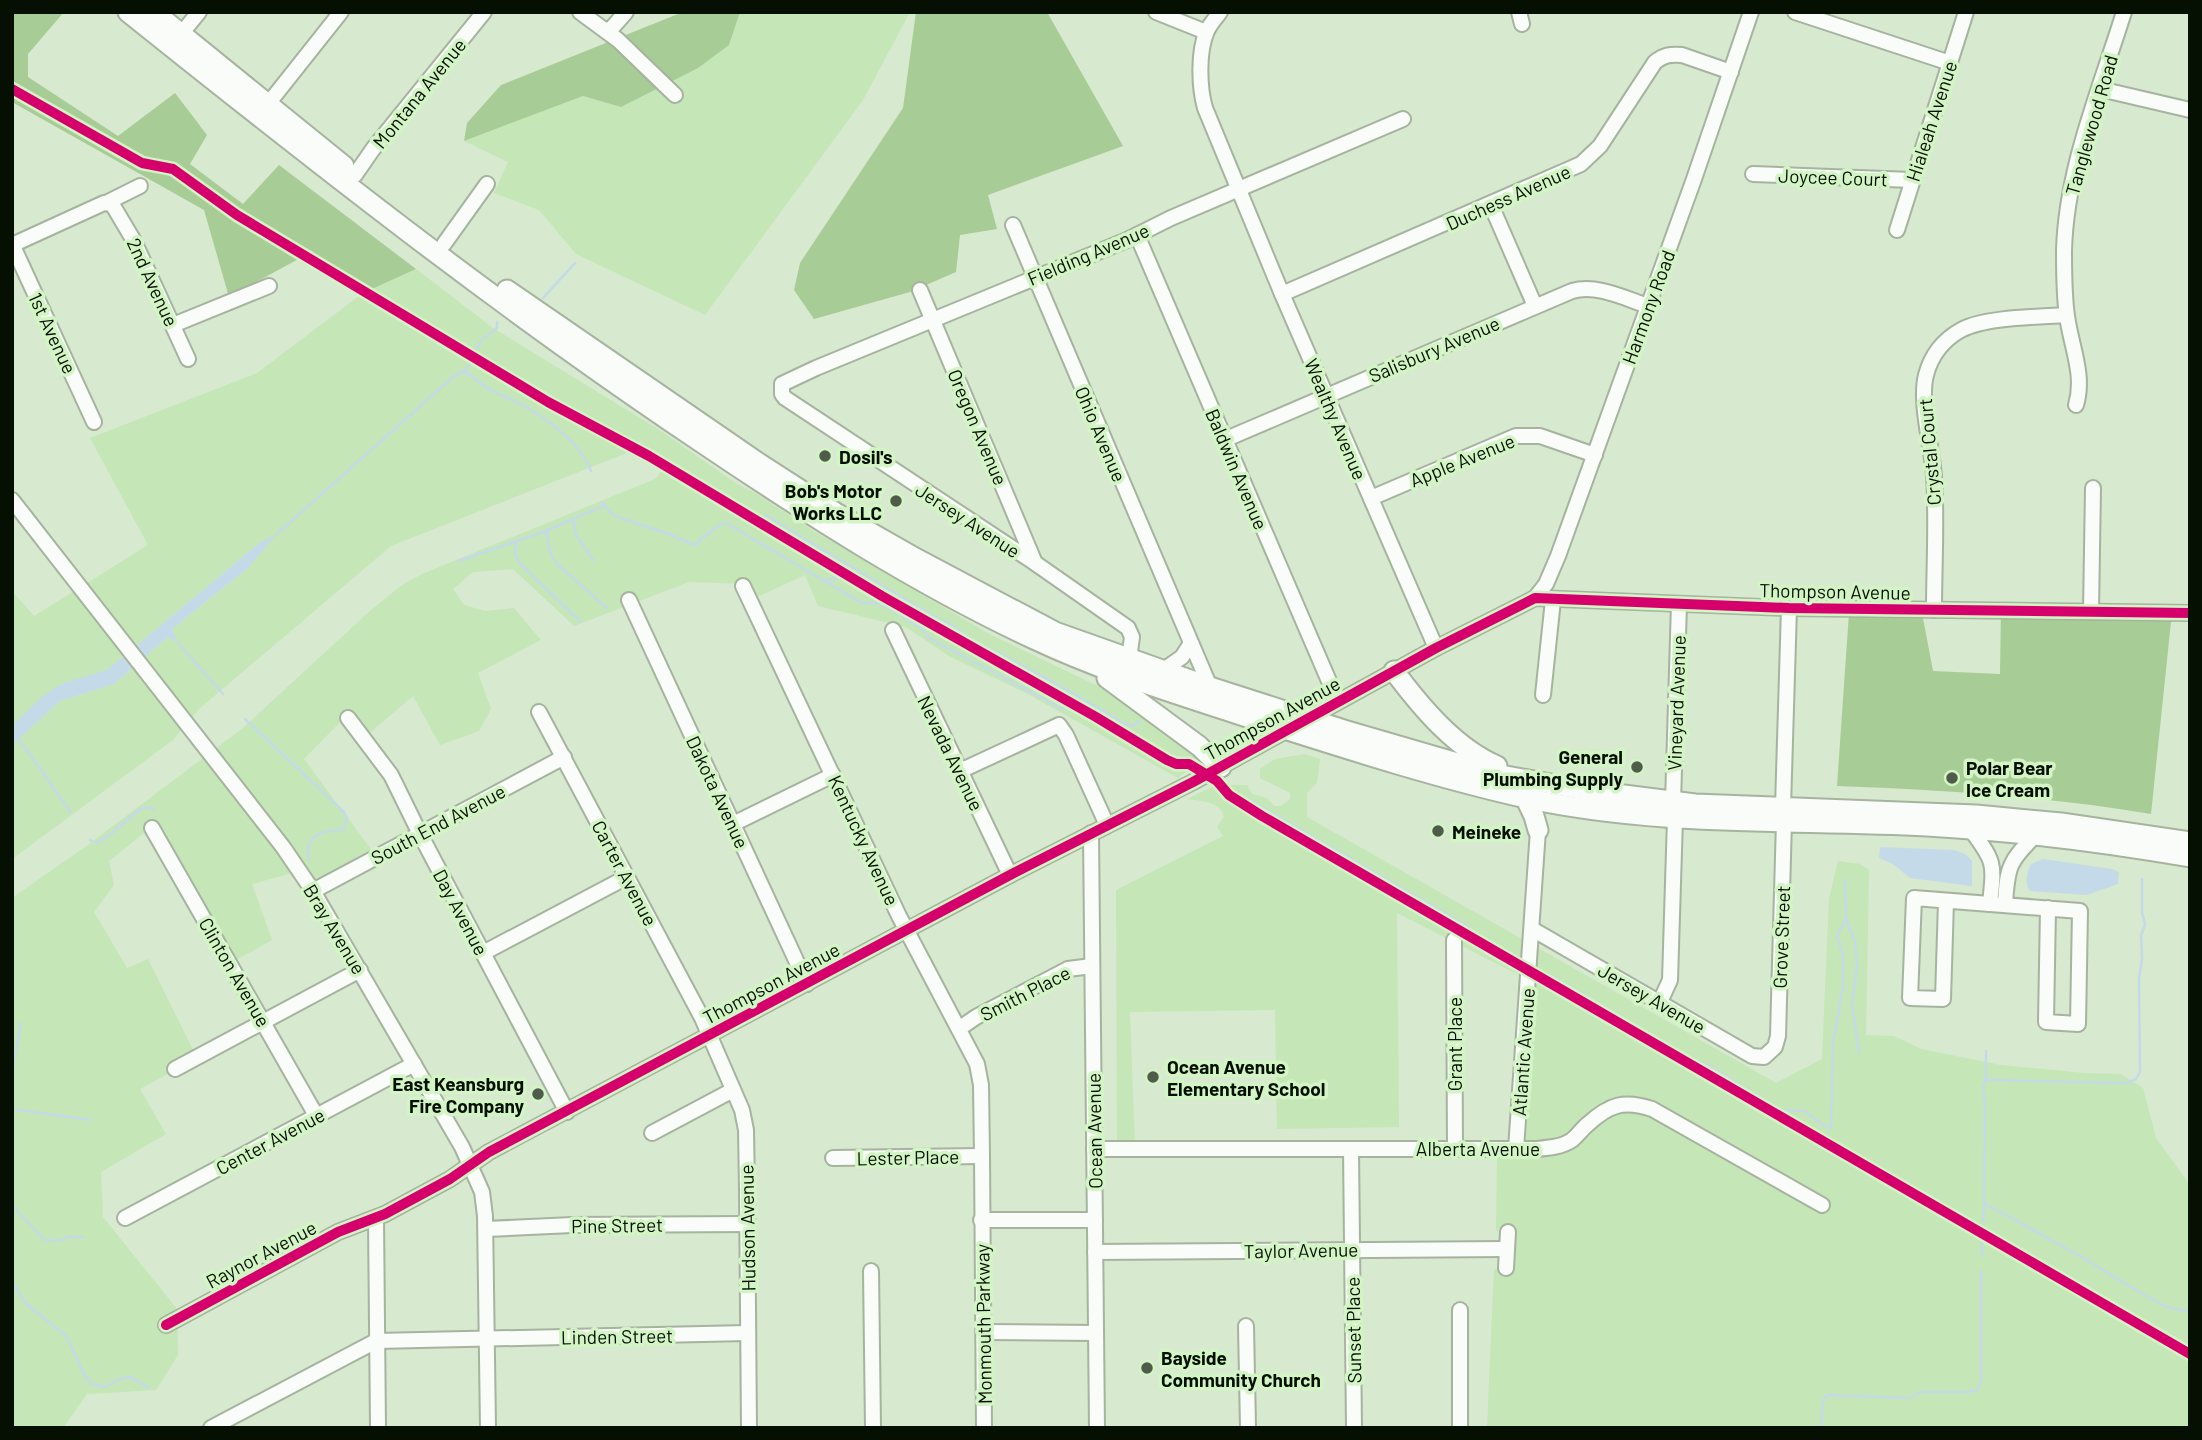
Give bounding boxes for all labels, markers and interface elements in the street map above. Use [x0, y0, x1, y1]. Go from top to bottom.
street label: Montana Avenue [368, 33, 470, 153]
street label: Tanglewood Road [2060, 52, 2122, 198]
street label: Hialeah Avenue [1901, 58, 1961, 184]
street label: Duchess Avenue [1442, 159, 1574, 235]
street label: Joycee Court [1778, 164, 1888, 190]
street label: Fielding Avenue [1024, 218, 1152, 290]
street label: 2nd Avenue [123, 234, 183, 330]
street label: Harmony Road [1617, 247, 1679, 367]
street label: 1st Avenue [24, 289, 82, 377]
street label: Salisbury Avenue [1365, 311, 1503, 387]
street label: Wealthy Avenue [1300, 355, 1372, 483]
street label: Oregon Avenue [943, 366, 1013, 488]
street label: Ohio Avenue [1071, 383, 1131, 485]
street label: Crystal Court [1913, 398, 1945, 506]
street label: Baldwin Avenue [1201, 405, 1273, 533]
street label: Apple Avenue [1406, 429, 1518, 491]
place label: Dosil's [839, 445, 893, 468]
marker: Dosil's [817, 448, 833, 464]
street label: Jersey Avenue [911, 478, 1025, 562]
place label: Bob's Motor Works LLC [785, 479, 883, 524]
marker: Bob's Motor Works LLC [888, 493, 904, 509]
street label: Thompson Avenue [1759, 578, 1911, 604]
street label: Vineyard Avenue [1662, 635, 1690, 771]
street label: Thompson Avenue [1200, 671, 1344, 765]
street label: Nevada Avenue [913, 692, 989, 814]
street label: Dakota Avenue [682, 732, 754, 852]
place label: General Plumbing Supply [1483, 745, 1623, 790]
place label: Polar Bear Ice Cream [1966, 756, 2053, 801]
marker: General Plumbing Supply [1629, 759, 1645, 775]
marker: Polar Bear Ice Cream [1944, 770, 1960, 786]
street label: Kentucky Avenue [824, 771, 904, 909]
street label: South End Avenue [367, 779, 509, 869]
street label: Carter Avenue [588, 816, 662, 930]
place label: Meineke [1452, 820, 1521, 843]
marker: Meineke [1430, 823, 1446, 839]
street label: Day Avenue [429, 865, 493, 959]
street label: Bray Avenue [299, 880, 371, 978]
street label: Grove Street [1768, 885, 1794, 989]
street label: Clinton Avenue [194, 913, 276, 1031]
street label: Thompson Avenue [699, 937, 843, 1029]
street label: Jersey Avenue [1594, 958, 1710, 1038]
street label: Smith Place [976, 961, 1074, 1025]
street label: Atlantic Avenue [1507, 987, 1539, 1117]
street label: Grant Place [1443, 997, 1466, 1091]
place label: Ocean Avenue Elementary School [1167, 1055, 1325, 1100]
marker: Ocean Avenue Elementary School [1145, 1069, 1161, 1085]
place label: East Keansburg Fire Company [392, 1072, 524, 1117]
street label: Ocean Avenue [1081, 1073, 1107, 1189]
marker: East Keansburg Fire Company [530, 1086, 546, 1102]
street label: Center Avenue [212, 1103, 328, 1179]
street label: Alberta Avenue [1416, 1137, 1540, 1160]
street label: Lester Place [856, 1145, 960, 1169]
street label: Hudson Avenue [734, 1164, 760, 1292]
street label: Pine Street [571, 1213, 663, 1237]
street label: Raynor Avenue [202, 1215, 320, 1293]
street label: Taylor Avenue [1243, 1238, 1359, 1262]
street label: Monmouth Parkway [970, 1243, 996, 1404]
street label: Sunset Place [1341, 1276, 1365, 1384]
street label: Linden Street [561, 1324, 673, 1348]
place label: Bayside Community Church [1161, 1346, 1321, 1391]
marker: Bayside Community Church [1139, 1360, 1155, 1376]

